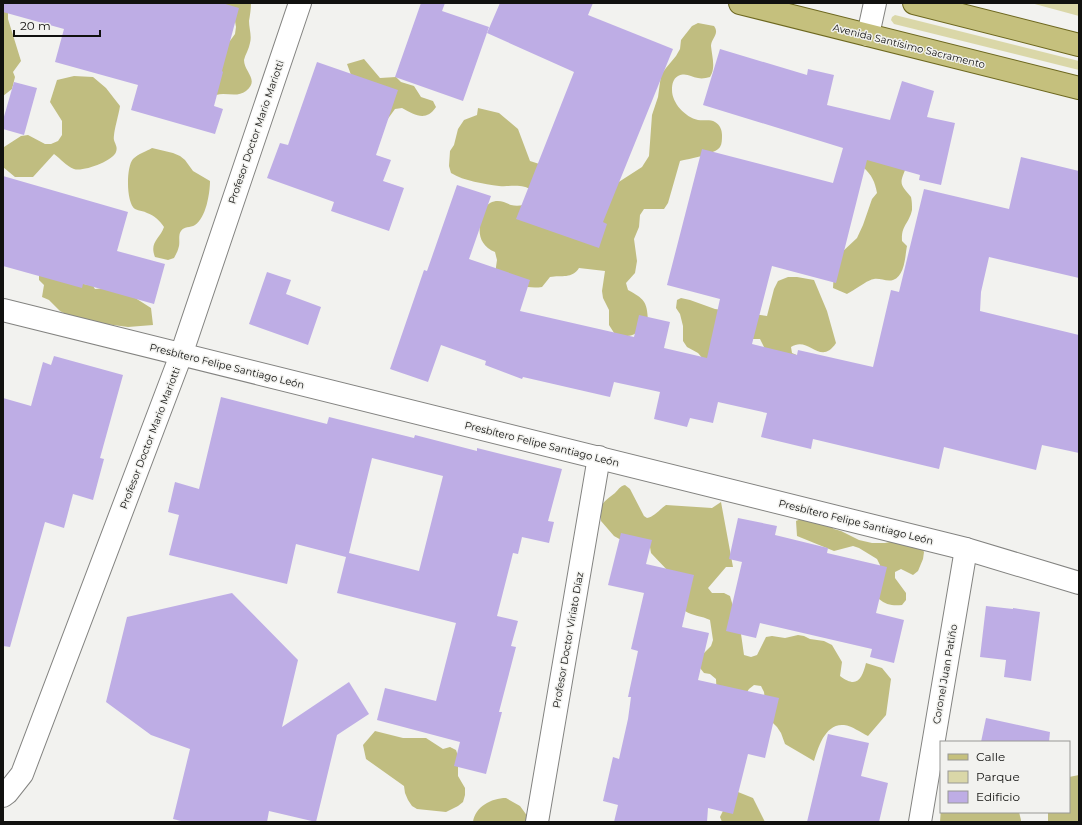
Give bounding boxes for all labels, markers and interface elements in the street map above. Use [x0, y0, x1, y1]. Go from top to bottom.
scale bar [14, 12, 100, 38]
text: 20 m [20, 18, 51, 33]
street label: Avenida Santísimo Sacramento [832, 21, 986, 71]
street label: Profesor Doctor Mario Mariotti [225, 58, 287, 206]
street label: Presbítero Felipe Santiago León [148, 340, 306, 392]
street label: Profesor Doctor Mario Mariotti [117, 365, 183, 511]
street label: Presbítero Felipe Santiago León [463, 418, 621, 470]
street label: Presbítero Felipe Santiago León [777, 496, 935, 548]
street label: Profesor Doctor Viriato Díaz [550, 571, 586, 709]
street label: Coronel Juan Patiño [930, 623, 960, 725]
legend [940, 741, 1070, 813]
text: Calle [976, 749, 1005, 764]
text: Parque [976, 769, 1020, 784]
text: Edificio [976, 789, 1020, 804]

